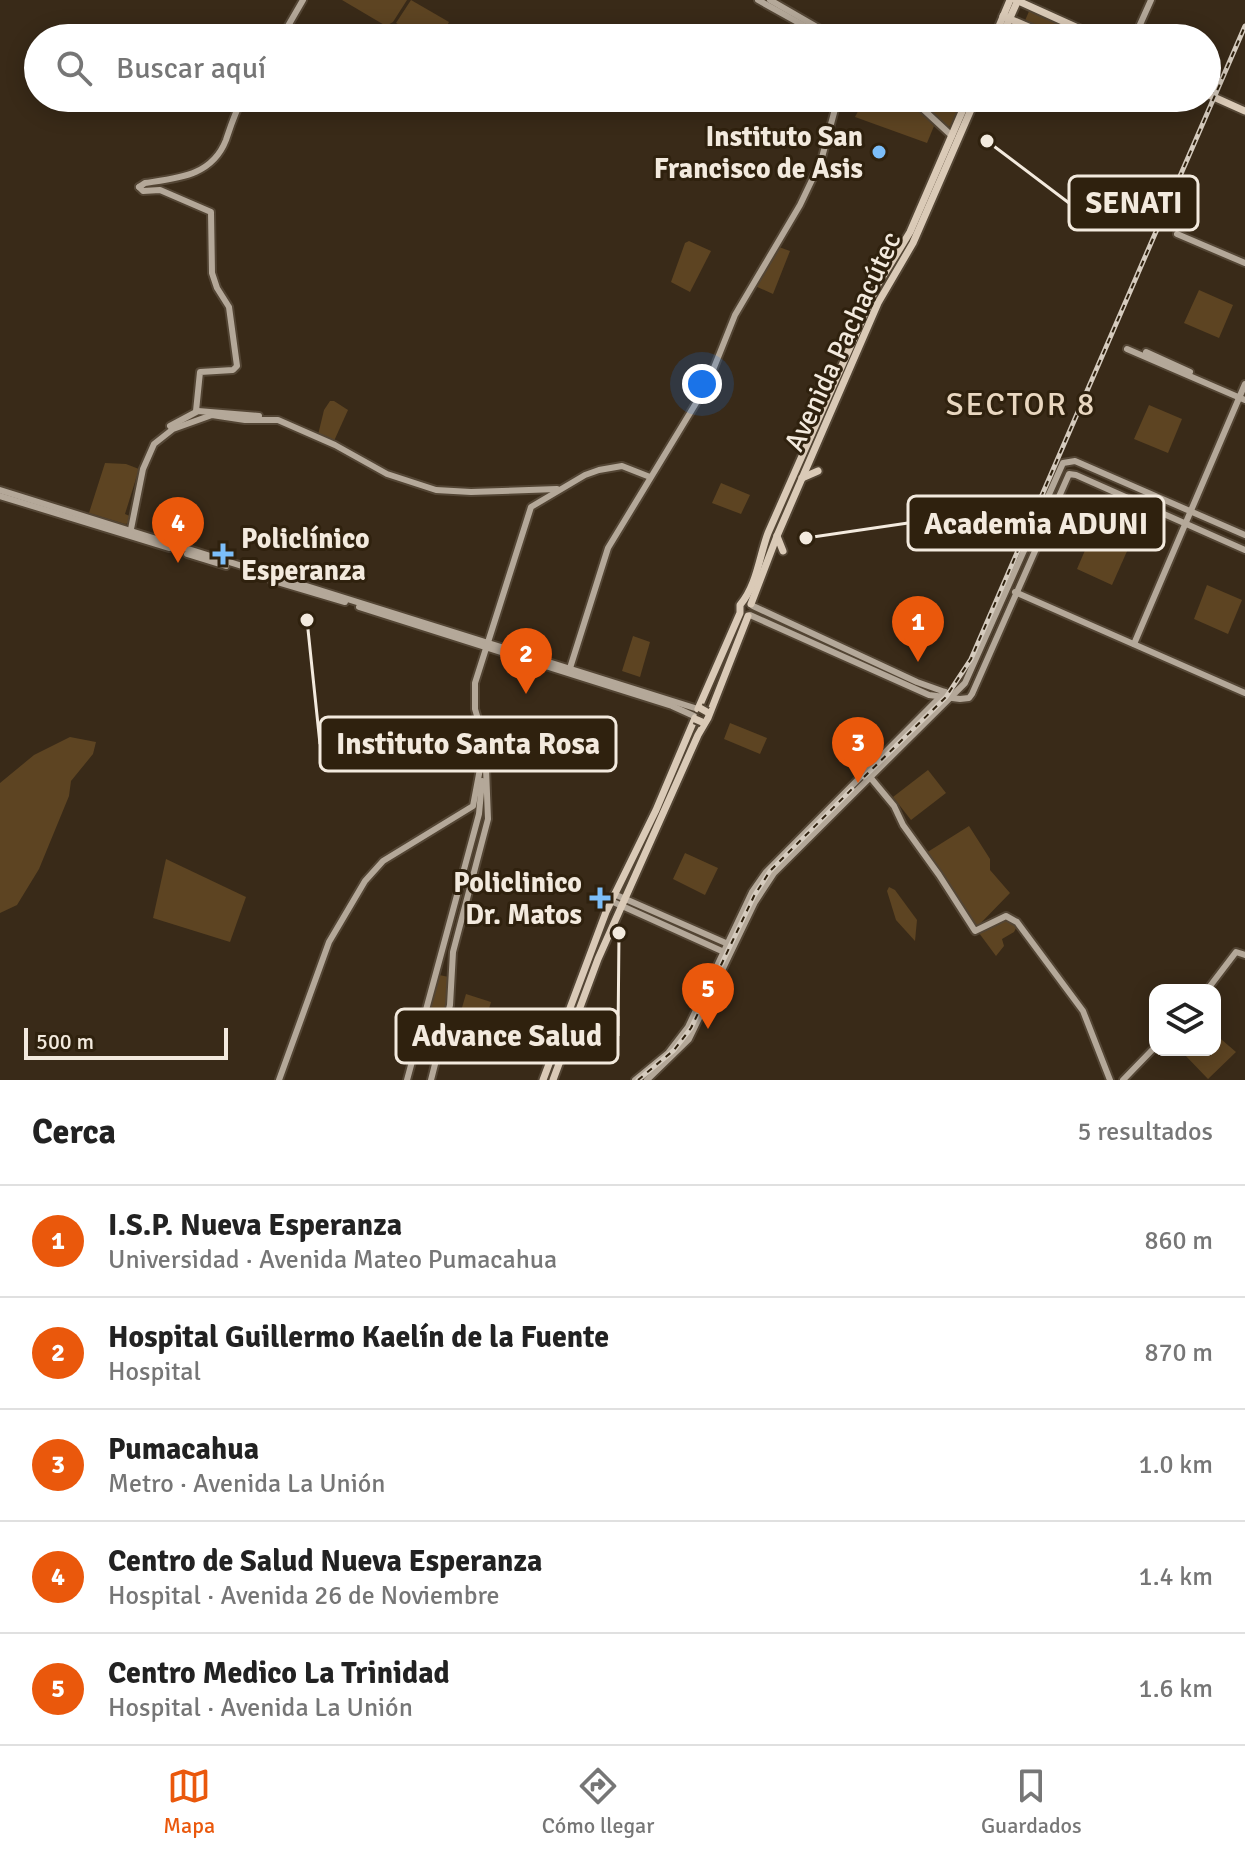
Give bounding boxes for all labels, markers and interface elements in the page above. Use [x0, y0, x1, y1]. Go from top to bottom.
search box [24, 24, 1221, 112]
icon: search [52, 46, 96, 90]
text: Buscar aquí [116, 50, 266, 87]
place label: Instituto San Francisco de Asis [654, 120, 863, 186]
marker: Instituto San Francisco de Asis [870, 143, 888, 161]
callout: SENATI [1069, 176, 1198, 230]
text: SENATI [1086, 185, 1182, 222]
street label: Avenida Pachacútec [777, 226, 909, 457]
your location [682, 364, 722, 404]
district label: SECTOR 8 [946, 385, 1096, 424]
callout: Academia ADUNI [908, 496, 1164, 550]
pin: 4 [152, 497, 204, 563]
text: Academia ADUNI [924, 506, 1148, 543]
place label: Policlínico Esperanza [241, 522, 370, 588]
marker: Policlínico Esperanza [212, 543, 234, 565]
pin: 1 [892, 596, 944, 662]
pin: 2 [500, 628, 552, 694]
callout: Instituto Santa Rosa [320, 717, 616, 771]
pin: 3 [832, 717, 884, 783]
text: Instituto Santa Rosa [336, 726, 600, 763]
place label: Policlinico Dr. Matos [453, 866, 582, 932]
marker: Policlinico Dr. Matos [589, 887, 611, 909]
pin: 5 [682, 963, 734, 1029]
map controls [1149, 984, 1221, 1056]
button: layers [1149, 984, 1221, 1056]
callout: Advance Salud [396, 1009, 618, 1063]
text: Advance Salud [412, 1018, 602, 1055]
scale bar [24, 1024, 228, 1060]
text: 500 m [36, 1028, 94, 1055]
text: Cerca [32, 1111, 116, 1153]
text: 5 resultados [1077, 1116, 1213, 1148]
text: I.S.P. Nueva Esperanza [108, 1207, 402, 1244]
text: 1 [51, 1225, 65, 1257]
text: 860 m [1144, 1225, 1213, 1257]
text: Universidad · Avenida Mateo Pumacahua [108, 1244, 557, 1276]
text: Hospital Guillermo Kaelín de la Fuente [108, 1319, 609, 1356]
text: 2 [51, 1337, 65, 1369]
text: 870 m [1144, 1337, 1213, 1369]
text: Hospital [108, 1356, 201, 1388]
text: Pumacahua [108, 1431, 259, 1468]
text: 3 [51, 1449, 65, 1481]
text: 1.0 km [1139, 1449, 1213, 1481]
text: Metro · Avenida La Unión [108, 1468, 386, 1500]
text: Centro de Salud Nueva Esperanza [108, 1543, 542, 1580]
text: 4 [51, 1561, 65, 1593]
text: 1.4 km [1139, 1561, 1213, 1593]
text: Hospital · Avenida 26 de Noviembre [108, 1580, 500, 1612]
text: Centro Medico La Trinidad [108, 1655, 450, 1692]
text: 5 [51, 1673, 65, 1705]
text: 1.6 km [1139, 1673, 1213, 1705]
text: Hospital · Avenida La Unión [108, 1692, 413, 1724]
tab: Mapa [163, 1764, 215, 1839]
tab: Cómo llegar [542, 1764, 654, 1839]
tab: Guardados [981, 1764, 1082, 1839]

